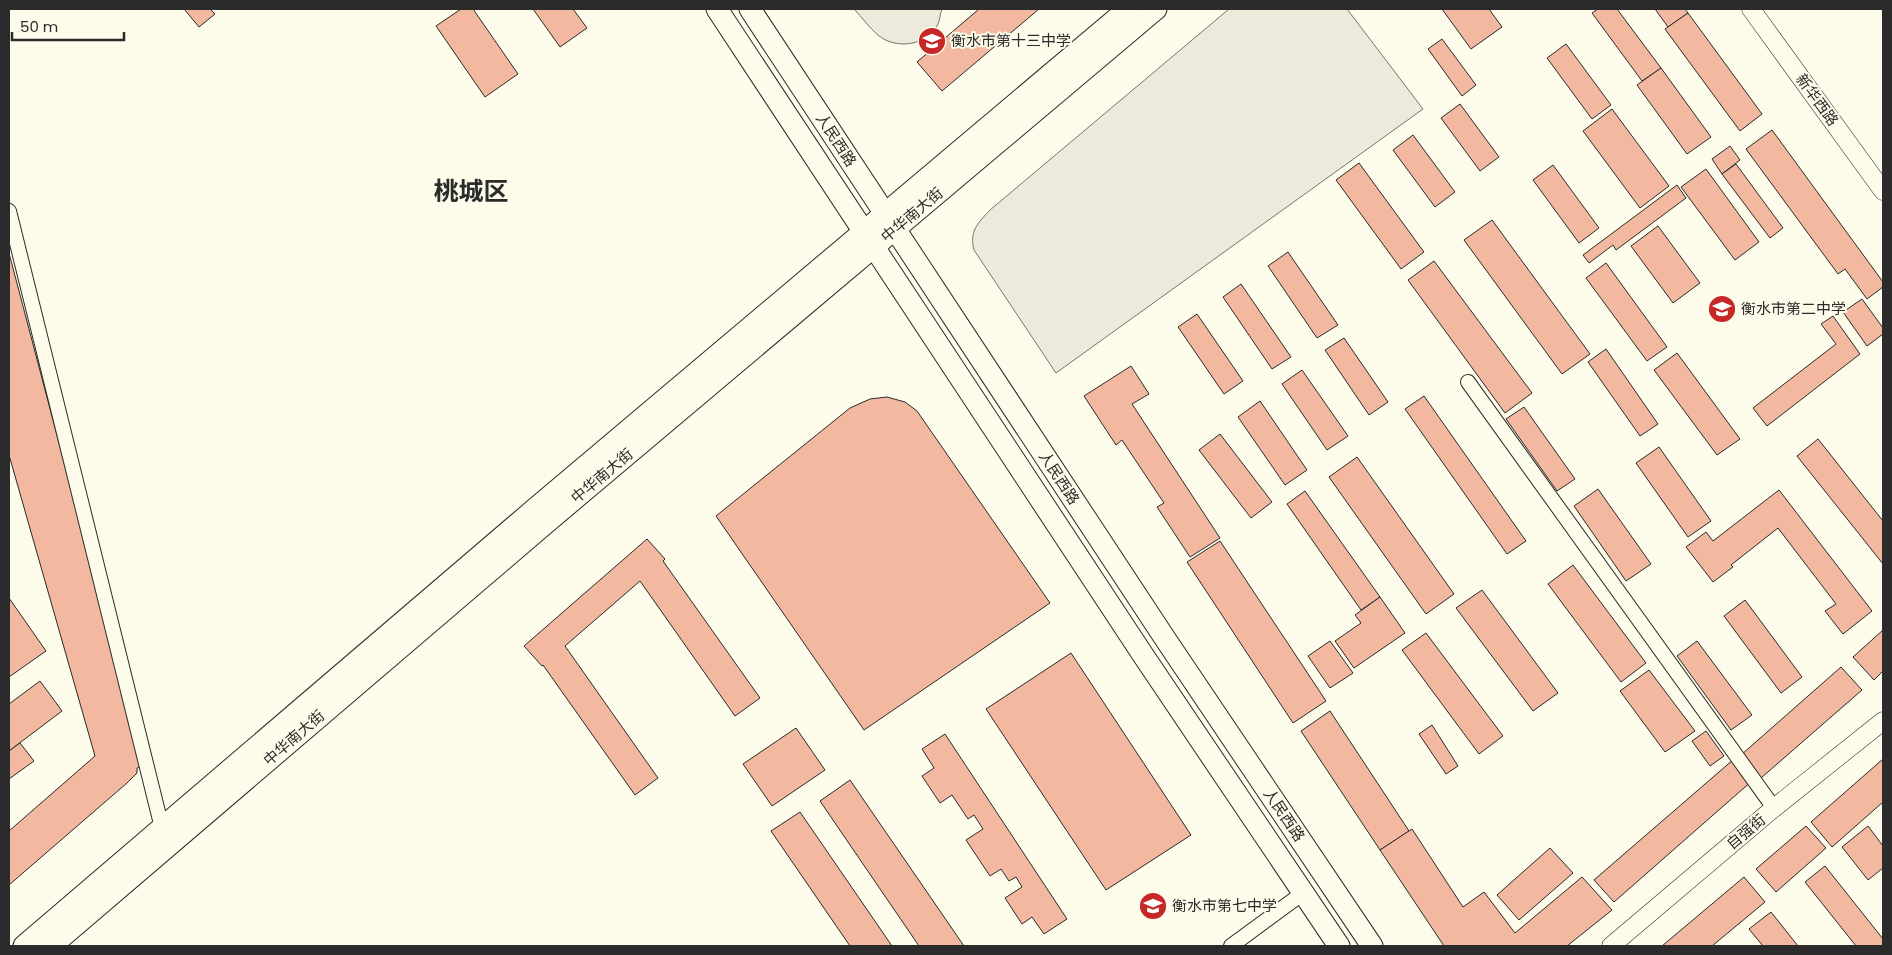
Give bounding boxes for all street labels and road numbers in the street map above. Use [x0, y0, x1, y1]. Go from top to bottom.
street label: 新华西路 [1791, 69, 1844, 130]
street label: 人民西路 [811, 109, 862, 171]
street label: 中华南大街 [876, 182, 947, 247]
street label: 中华南大街 [566, 443, 637, 508]
street label: 人民西路 [1034, 447, 1085, 509]
street label: 中华南大街 [258, 705, 329, 770]
street label: 人民西路 [1259, 784, 1310, 845]
street label: 自强街 [1722, 809, 1770, 854]

